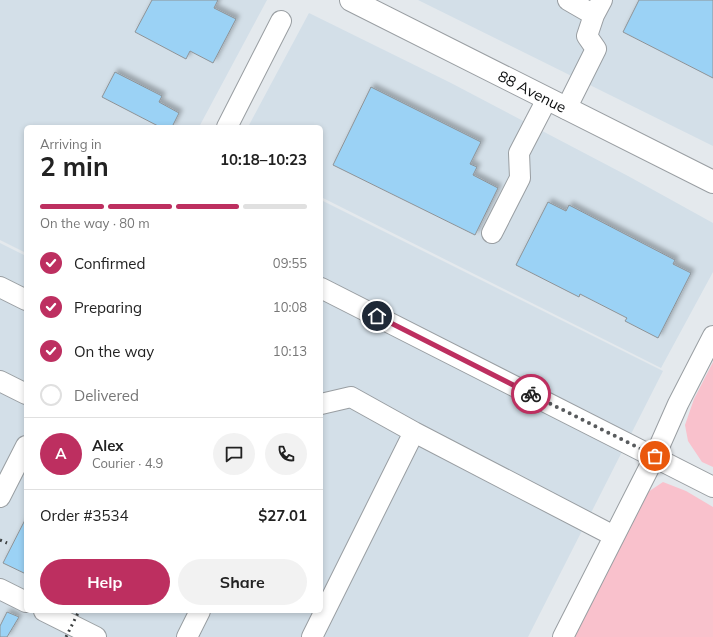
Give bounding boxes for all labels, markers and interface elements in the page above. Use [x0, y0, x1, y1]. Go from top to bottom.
street label: 88 Avenue [495, 66, 570, 117]
text: Arriving in [40, 136, 102, 152]
text: 2 min [40, 150, 109, 183]
text: 10:18–10:23 [220, 150, 307, 169]
text: On the way · 80 m [40, 215, 150, 231]
icon: check [40, 252, 62, 274]
text: Confirmed [74, 254, 145, 273]
text: 09:55 [273, 255, 307, 271]
icon: check [40, 296, 62, 318]
text: Preparing [74, 298, 142, 317]
text: 10:08 [273, 299, 307, 315]
pin [360, 299, 394, 333]
icon: home [366, 305, 388, 327]
icon: check [40, 340, 62, 362]
text: On the way [74, 342, 154, 361]
text: 10:13 [273, 343, 307, 359]
courier [511, 374, 551, 414]
icon: bike [520, 383, 542, 405]
text: Delivered [74, 386, 139, 405]
button: chat [213, 433, 255, 475]
button: phone [265, 433, 307, 475]
text: Alex [92, 436, 124, 455]
pin [638, 439, 672, 473]
text: A [55, 444, 67, 463]
icon: bag [644, 445, 666, 467]
text: Courier · 4.9 [92, 455, 163, 471]
text: Order #3534 [40, 506, 128, 525]
text: $27.01 [258, 506, 307, 525]
button: Help [40, 559, 170, 605]
button: Share [178, 559, 307, 605]

